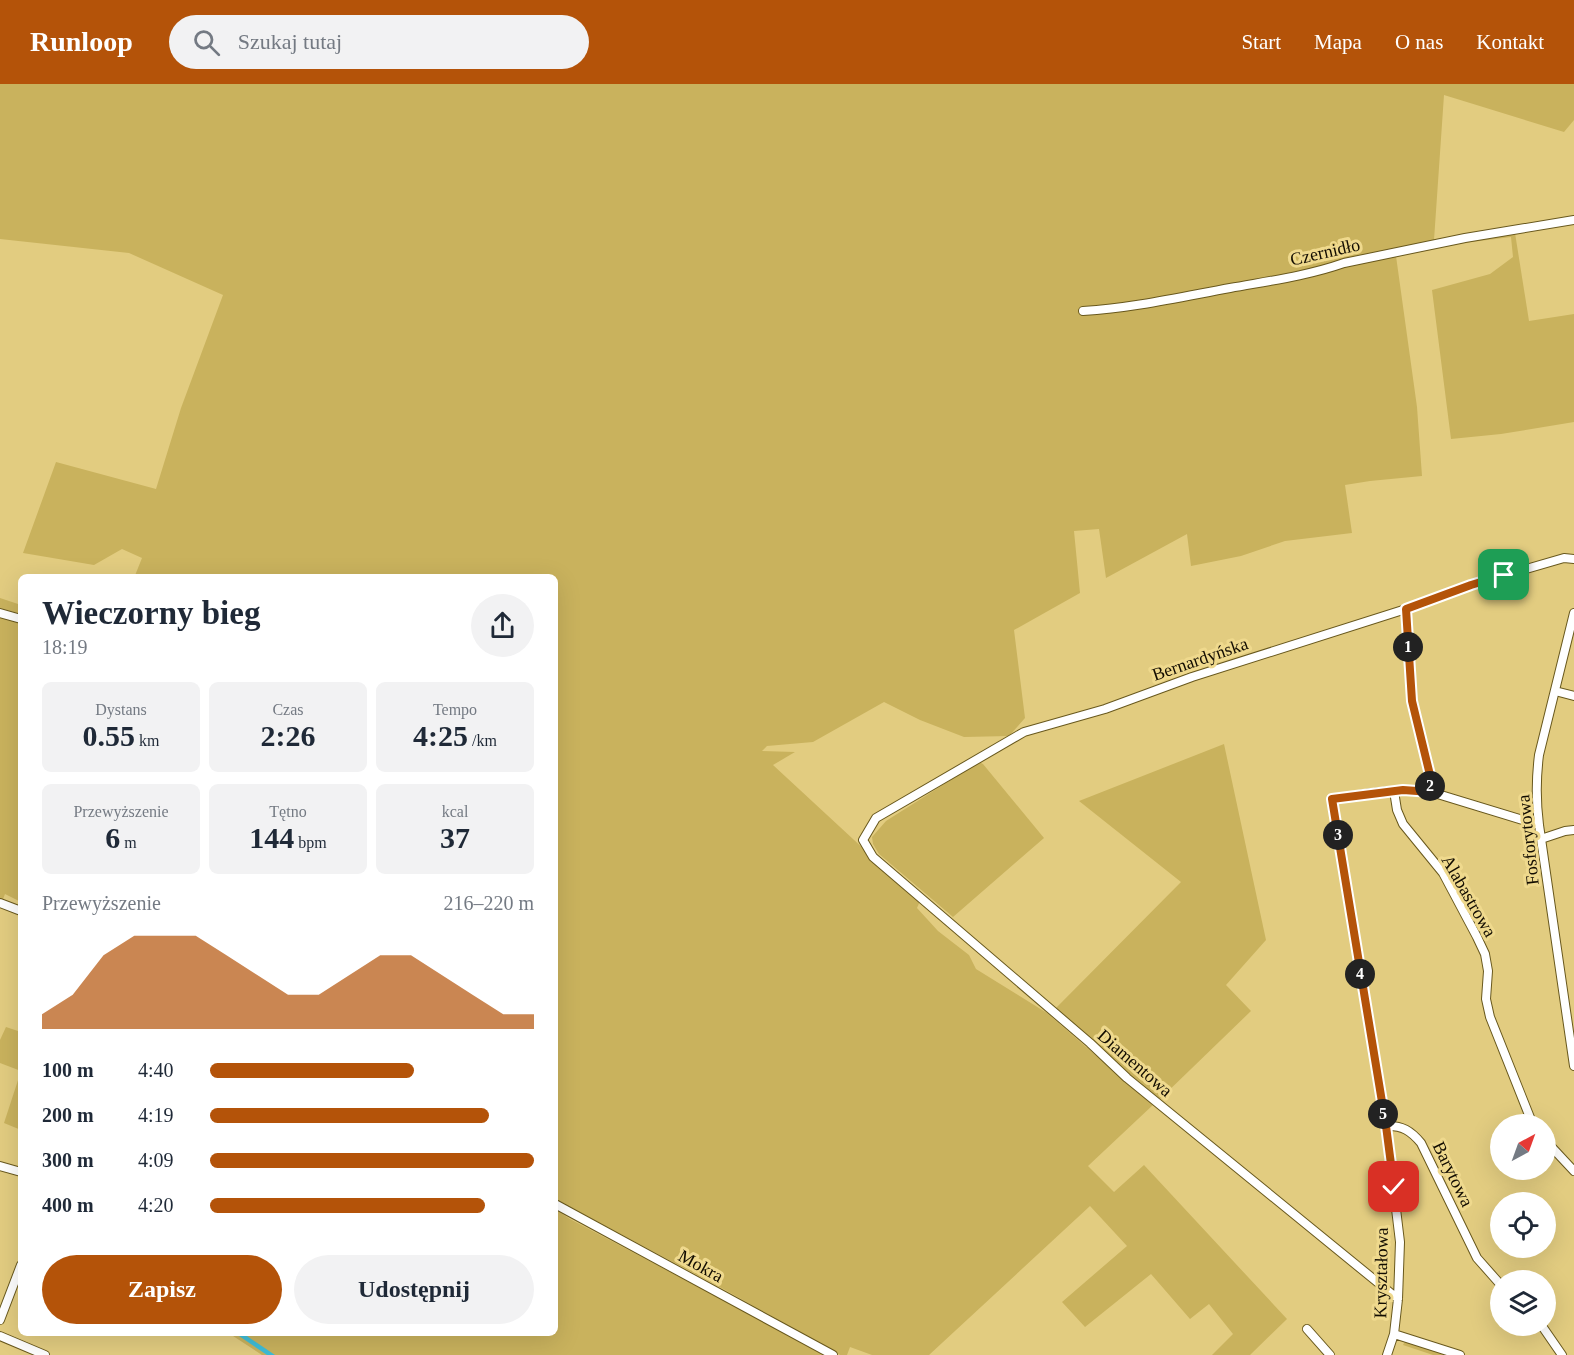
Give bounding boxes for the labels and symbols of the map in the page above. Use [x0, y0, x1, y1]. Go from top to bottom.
street label: Czernidło [1288, 234, 1362, 270]
pin [1478, 549, 1529, 600]
pin: 1 [1393, 632, 1423, 662]
street label: Bernardyńska [1149, 633, 1251, 685]
pin: 2 [1415, 771, 1445, 801]
street label: Fosforytowa [1513, 794, 1543, 886]
pin: 3 [1323, 820, 1353, 850]
street label: Alabastrowa [1438, 852, 1500, 940]
pin: 4 [1345, 959, 1375, 989]
street label: Diamentowa [1094, 1025, 1176, 1101]
pin: 5 [1368, 1099, 1398, 1129]
north arrow [1490, 1114, 1556, 1180]
street label: Barytowa [1429, 1138, 1477, 1210]
pin [1368, 1161, 1419, 1212]
street label: Kryształowa [1370, 1227, 1392, 1319]
street label: Mokra [675, 1246, 727, 1286]

